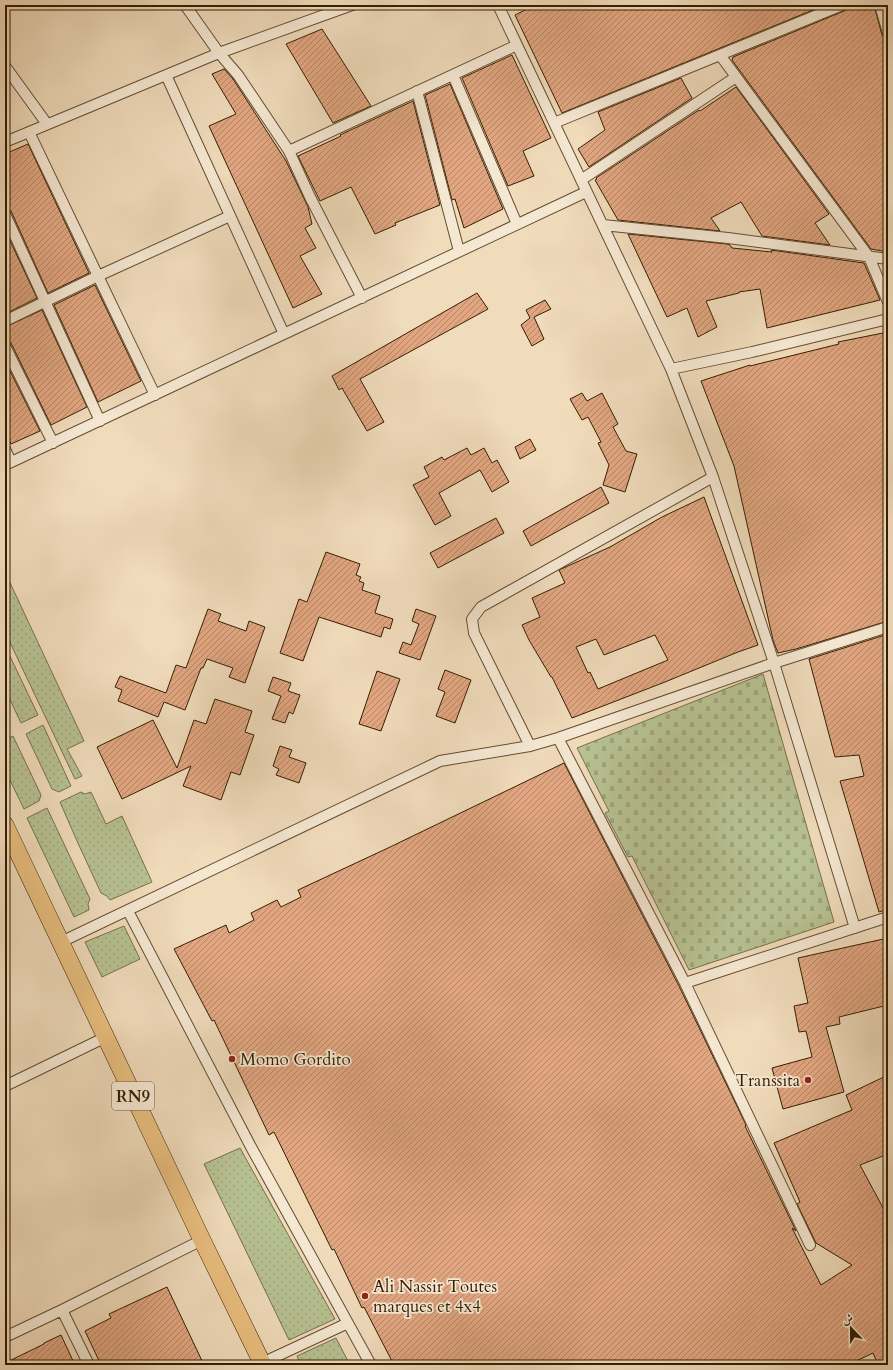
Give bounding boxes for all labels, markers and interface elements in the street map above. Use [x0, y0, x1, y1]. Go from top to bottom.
place label: Momo Gordito [240, 1048, 351, 1071]
marker: Momo Gordito [227, 1054, 237, 1064]
place label: Transsita [735, 1069, 801, 1092]
marker: Transsita [803, 1075, 813, 1085]
road number: RN9 [112, 1082, 154, 1110]
place label: Ali Nassir Toutes marques et 4x4 [373, 1275, 498, 1318]
marker: Ali Nassir Toutes marques et 4x4 [360, 1291, 370, 1301]
north arrow [831, 1308, 871, 1348]
text: ش [840, 1310, 855, 1328]

